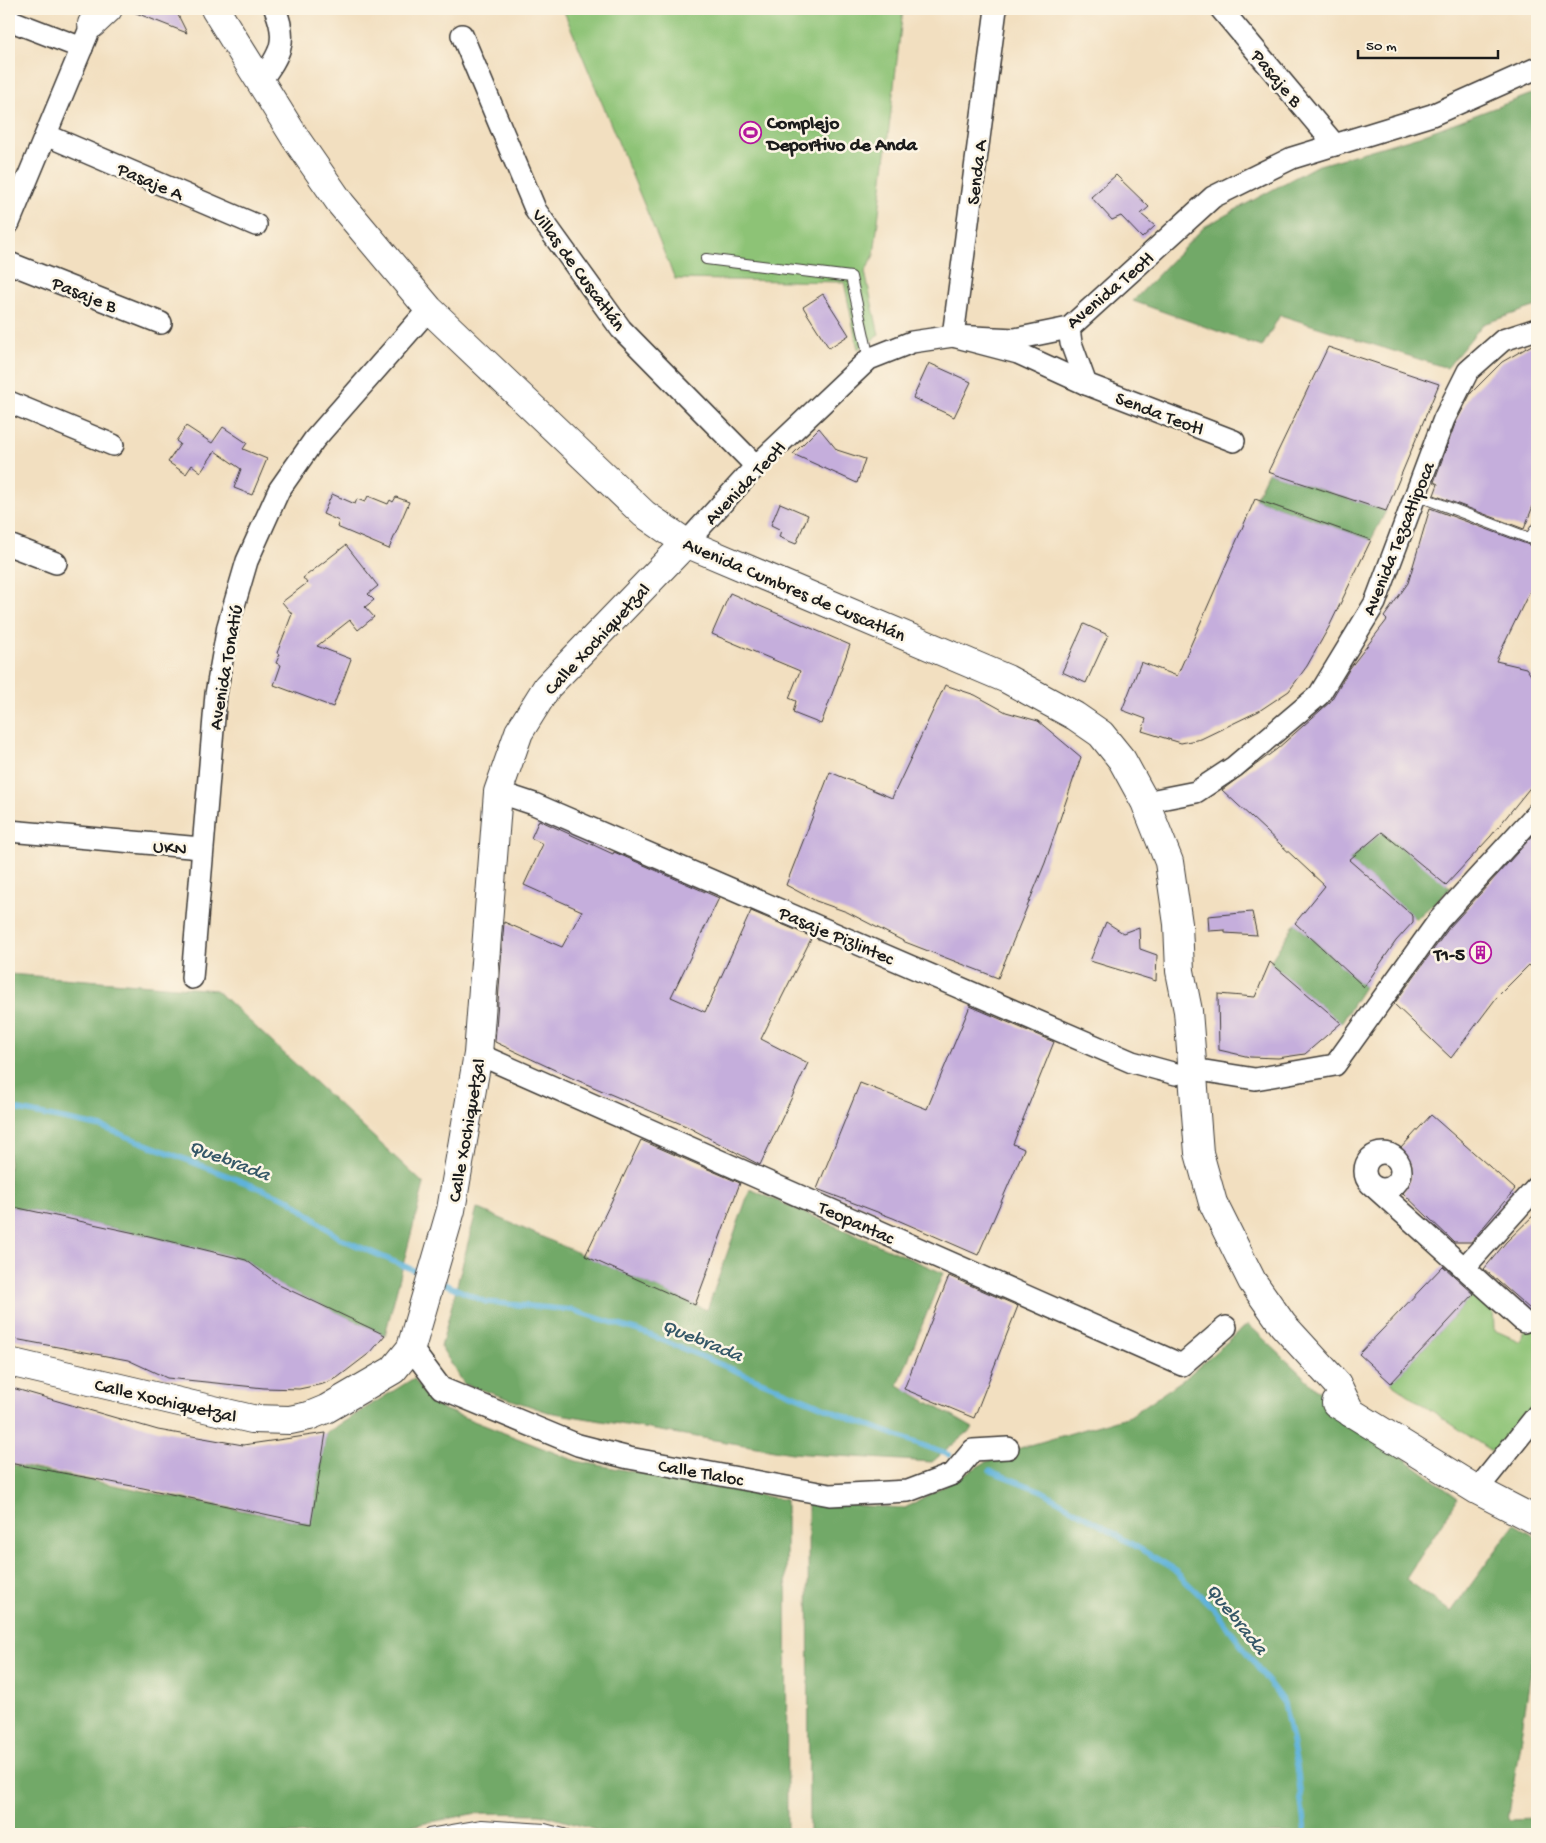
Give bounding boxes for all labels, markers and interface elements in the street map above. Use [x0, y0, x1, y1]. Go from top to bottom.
scale bar [1358, 28, 1498, 60]
text: 50 m [1366, 38, 1397, 56]
street label: Pasaje B [1244, 45, 1307, 114]
place label: Complejo Deportivo de Anda [765, 113, 919, 158]
sports icon: Complejo Deportivo de Anda [739, 120, 763, 144]
street label: Senda A [963, 137, 994, 206]
street label: Pasaje A [112, 159, 188, 208]
street label: Villas de Cuscatlán [525, 205, 629, 337]
street label: Avenida Teotl [1063, 248, 1160, 335]
street label: Pasaje B [47, 272, 121, 320]
street label: Senda Teotl [1111, 388, 1206, 443]
street label: Avenida Teotl [701, 438, 792, 531]
street label: Avenida Tezcatlipoca [1359, 458, 1442, 619]
street label: Avenida Cumbres de Cuscatlán [679, 534, 908, 649]
street label: Calle Xochiquetzal [541, 579, 656, 701]
street label: Avenida Tonatiú [205, 603, 250, 732]
street label: UKN [152, 837, 188, 862]
street label: Pasaje Pizlintec [774, 902, 897, 972]
building icon: T1-5 [1469, 941, 1493, 965]
place label: T1-5 [1432, 945, 1465, 968]
street label: Calle Xochiquetzal [445, 1057, 492, 1204]
water label: Quebrada [185, 1136, 274, 1189]
street label: Teopantac [813, 1197, 898, 1251]
water label: Quebrada [658, 1316, 747, 1369]
street label: Calle Xochiquetzal [92, 1375, 239, 1430]
street label: Calle Tlaloc [656, 1456, 745, 1493]
water label: Quebrada [1200, 1580, 1272, 1662]

